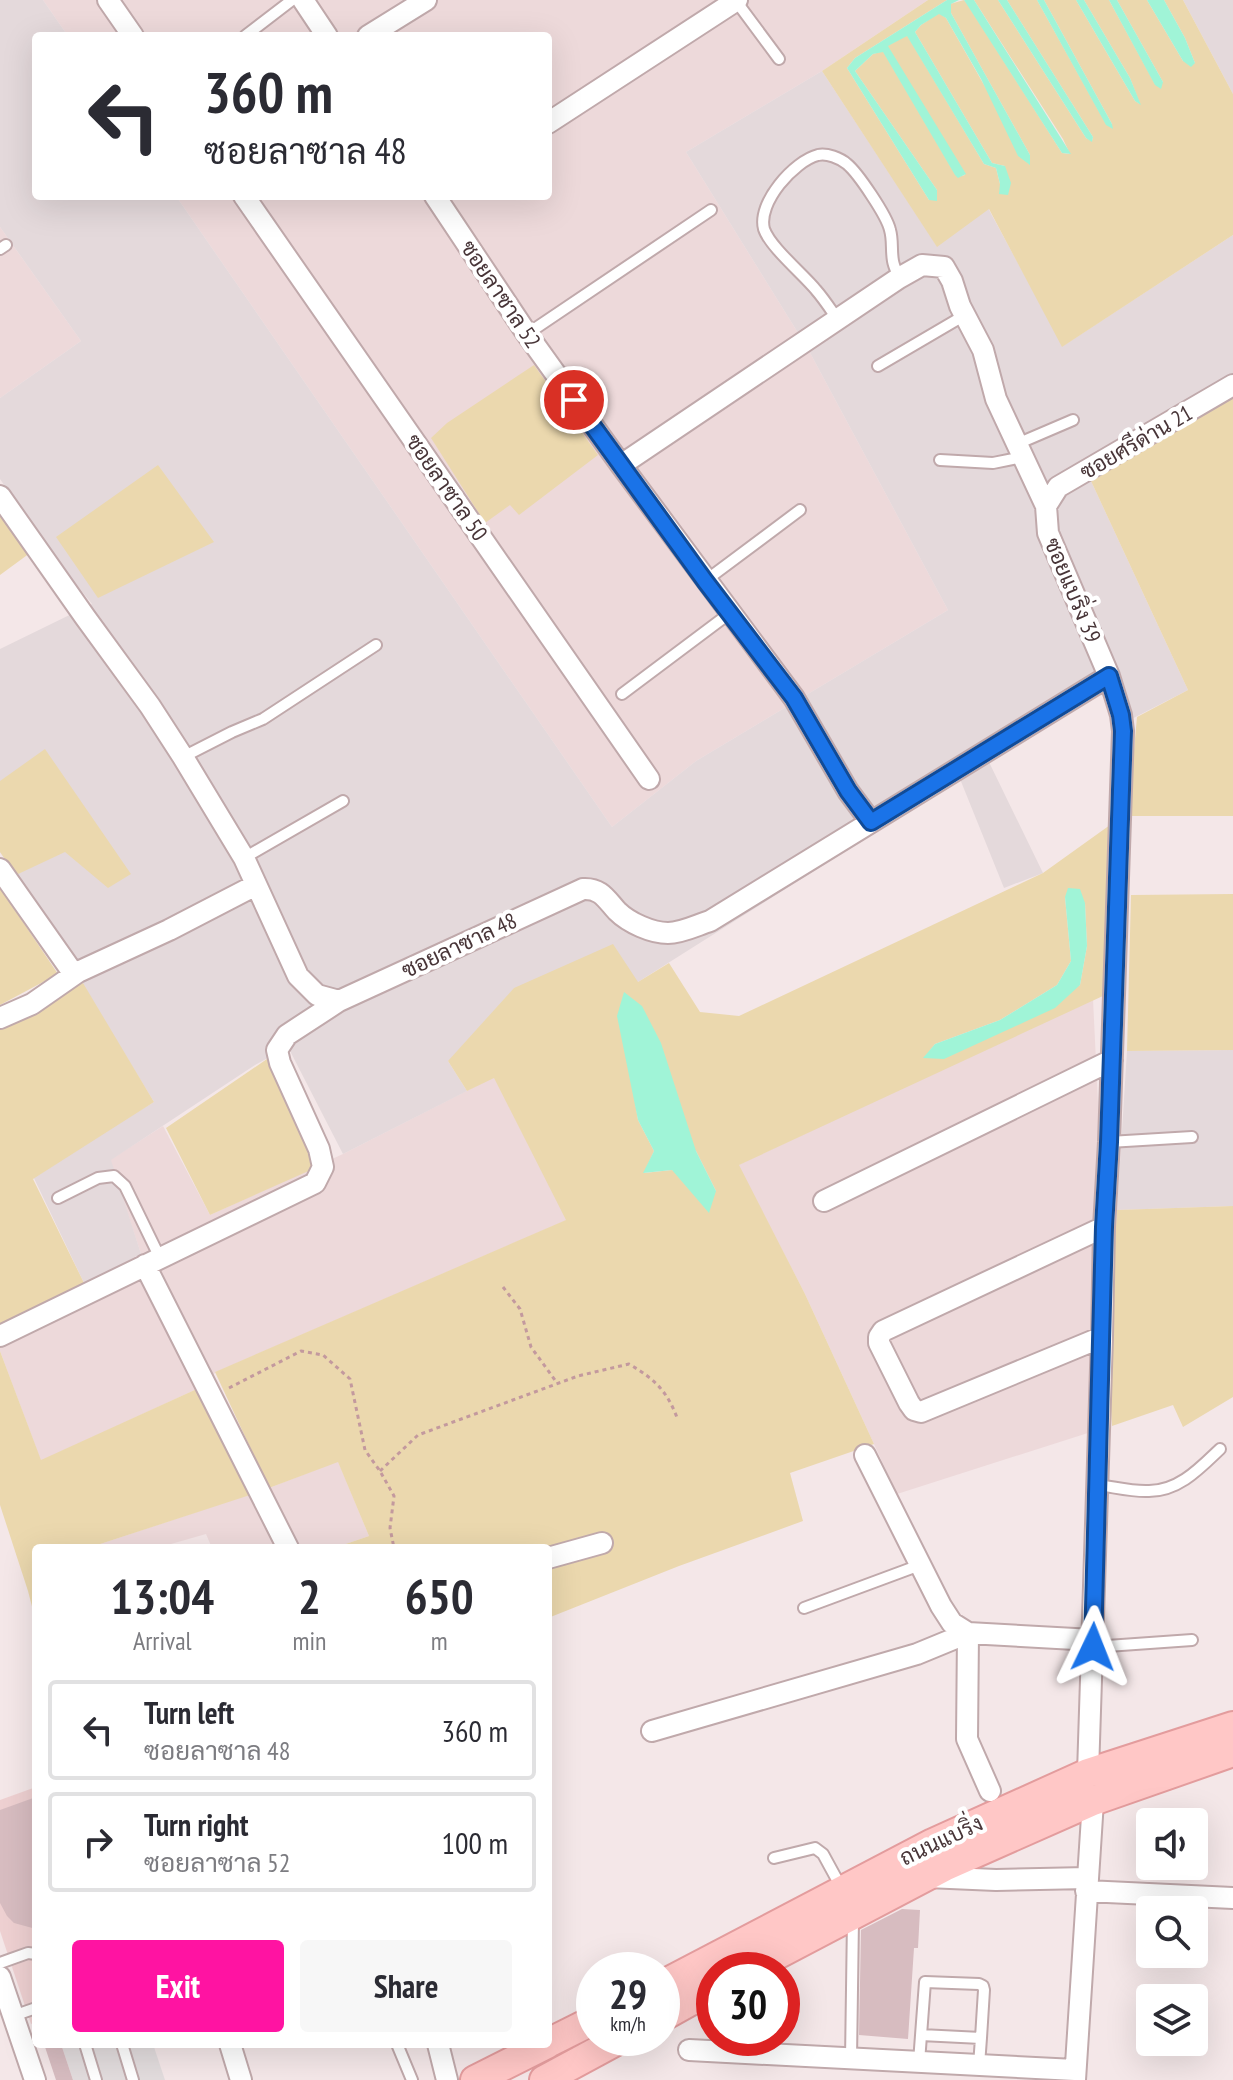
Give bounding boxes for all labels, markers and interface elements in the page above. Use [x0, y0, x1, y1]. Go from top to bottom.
text: 360 m [204, 56, 333, 128]
icon: left [72, 64, 176, 168]
text: ซอยลาซาล 48 [204, 127, 407, 174]
street label: ซอยลาซาล 52 [455, 235, 547, 353]
pin [540, 366, 608, 434]
icon: arrive [552, 378, 596, 422]
street label: ซอยศรีด่าน 21 [1075, 399, 1197, 485]
street label: ซอยลาซาล 50 [400, 428, 494, 546]
street label: ซอยแบริ่ง 39 [1038, 532, 1111, 647]
street label: ซอยลาซาล 48 [397, 906, 521, 984]
text: 13:04 [110, 1565, 214, 1627]
text: 2 [298, 1565, 321, 1627]
text: 650 [405, 1565, 474, 1627]
position arrow [1051, 1605, 1135, 1689]
text: Arrival [133, 1624, 192, 1657]
text: min [292, 1624, 326, 1657]
text: m [431, 1624, 448, 1657]
text: Turn left [144, 1693, 234, 1732]
icon: left [76, 1708, 120, 1752]
text: 360 m [442, 1711, 508, 1750]
text: ซอยลาซาล 48 [144, 1734, 290, 1767]
text: Turn right [144, 1805, 248, 1844]
street label: ถนนแบริ่ง [893, 1805, 987, 1871]
map controls [1136, 1808, 1208, 2056]
button: sound [1136, 1808, 1208, 1880]
icon: right [76, 1820, 120, 1864]
text: 100 m [442, 1823, 508, 1862]
text: ซอยลาซาล 52 [144, 1846, 290, 1879]
button: search [1136, 1896, 1208, 1968]
button: Exit [72, 1940, 284, 2032]
button: Share [300, 1940, 512, 2032]
speed limit sign: 30 [696, 1952, 800, 2056]
text: 29 [609, 1968, 647, 2020]
button: layers [1136, 1984, 1208, 2056]
text: km/h [610, 2011, 646, 2037]

